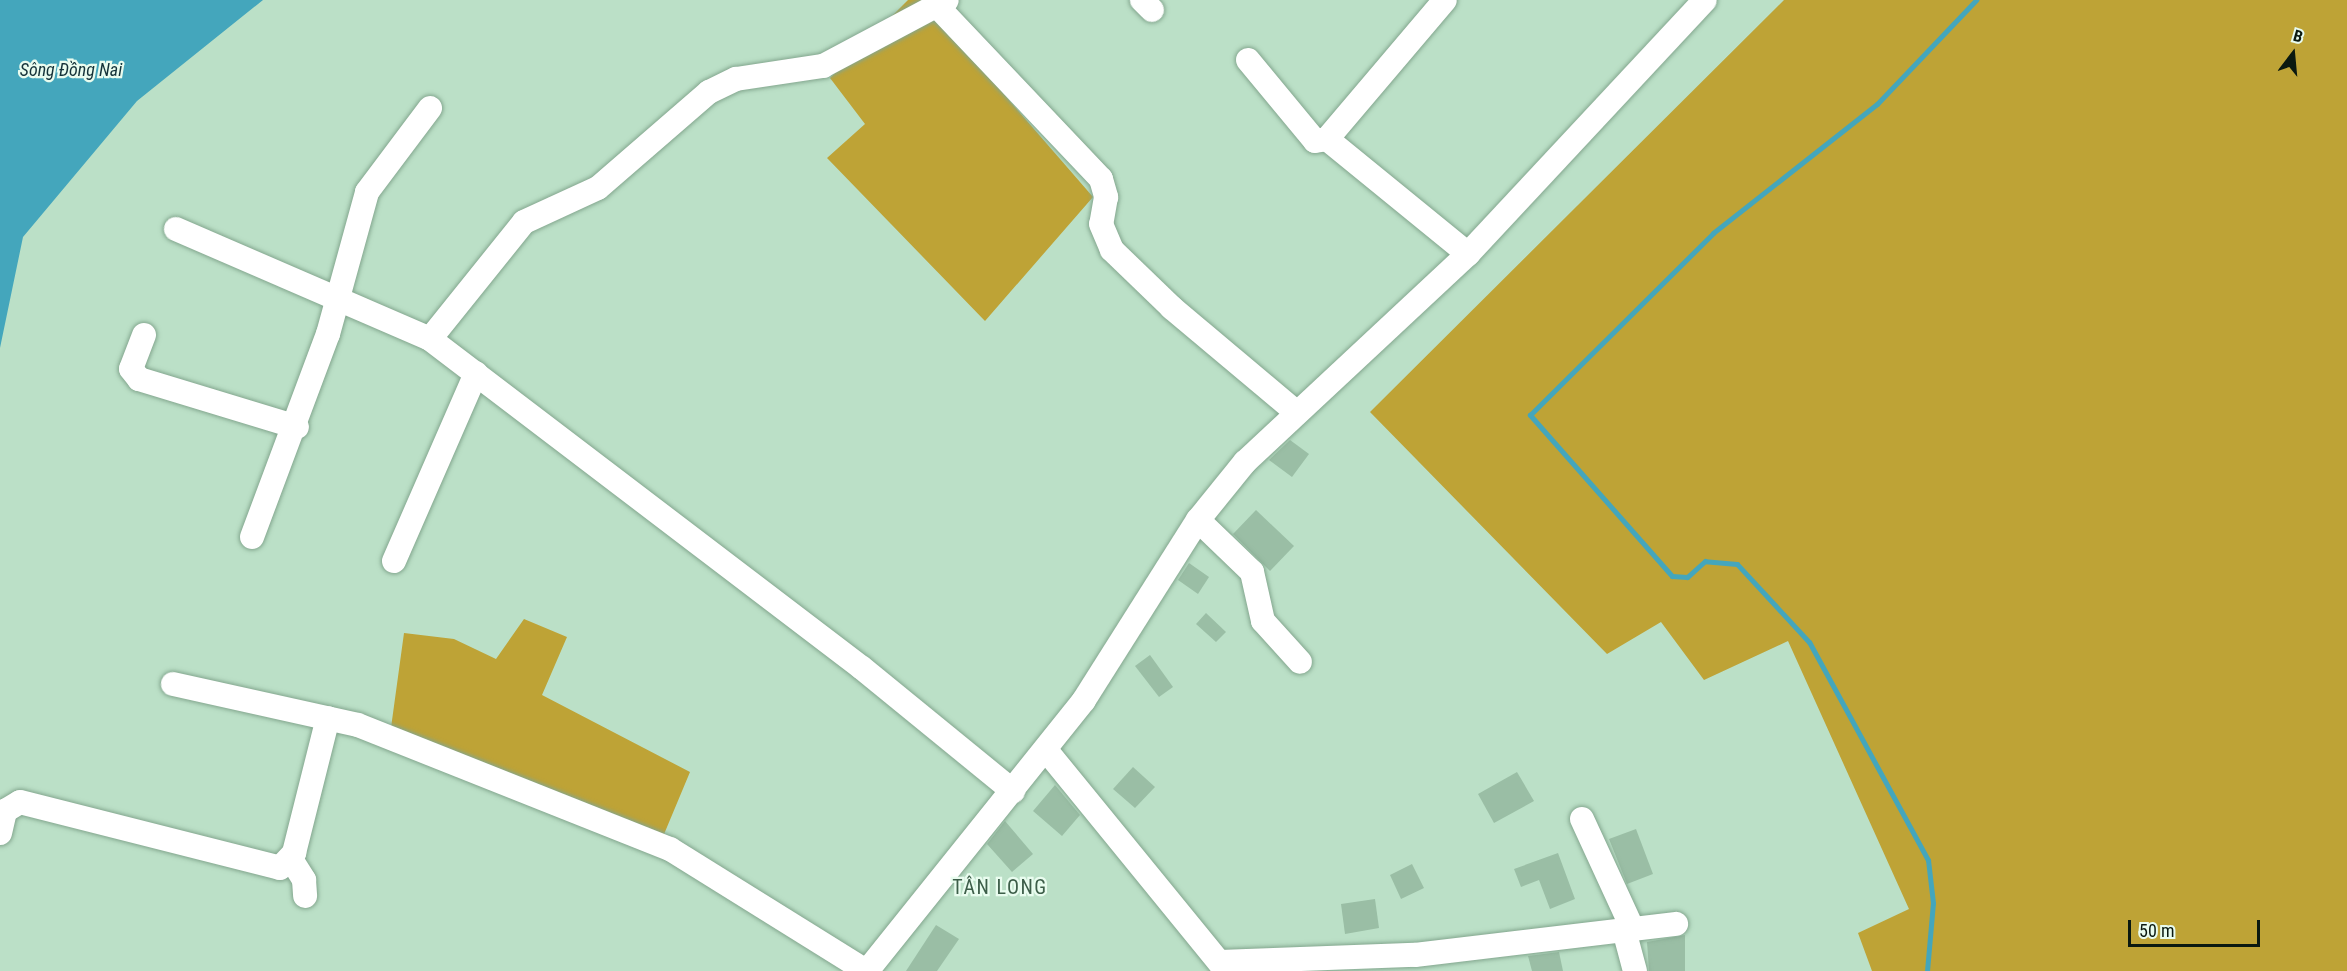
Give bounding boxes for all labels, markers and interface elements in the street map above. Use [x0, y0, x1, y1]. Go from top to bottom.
north arrow [2263, 24, 2323, 84]
text: B [2291, 26, 2305, 47]
water label: Sông Đồng Nai [20, 59, 122, 81]
district label: TÂN LONG [952, 875, 1048, 899]
scale bar [2131, 908, 2263, 946]
text: 50 m [2139, 920, 2174, 941]

